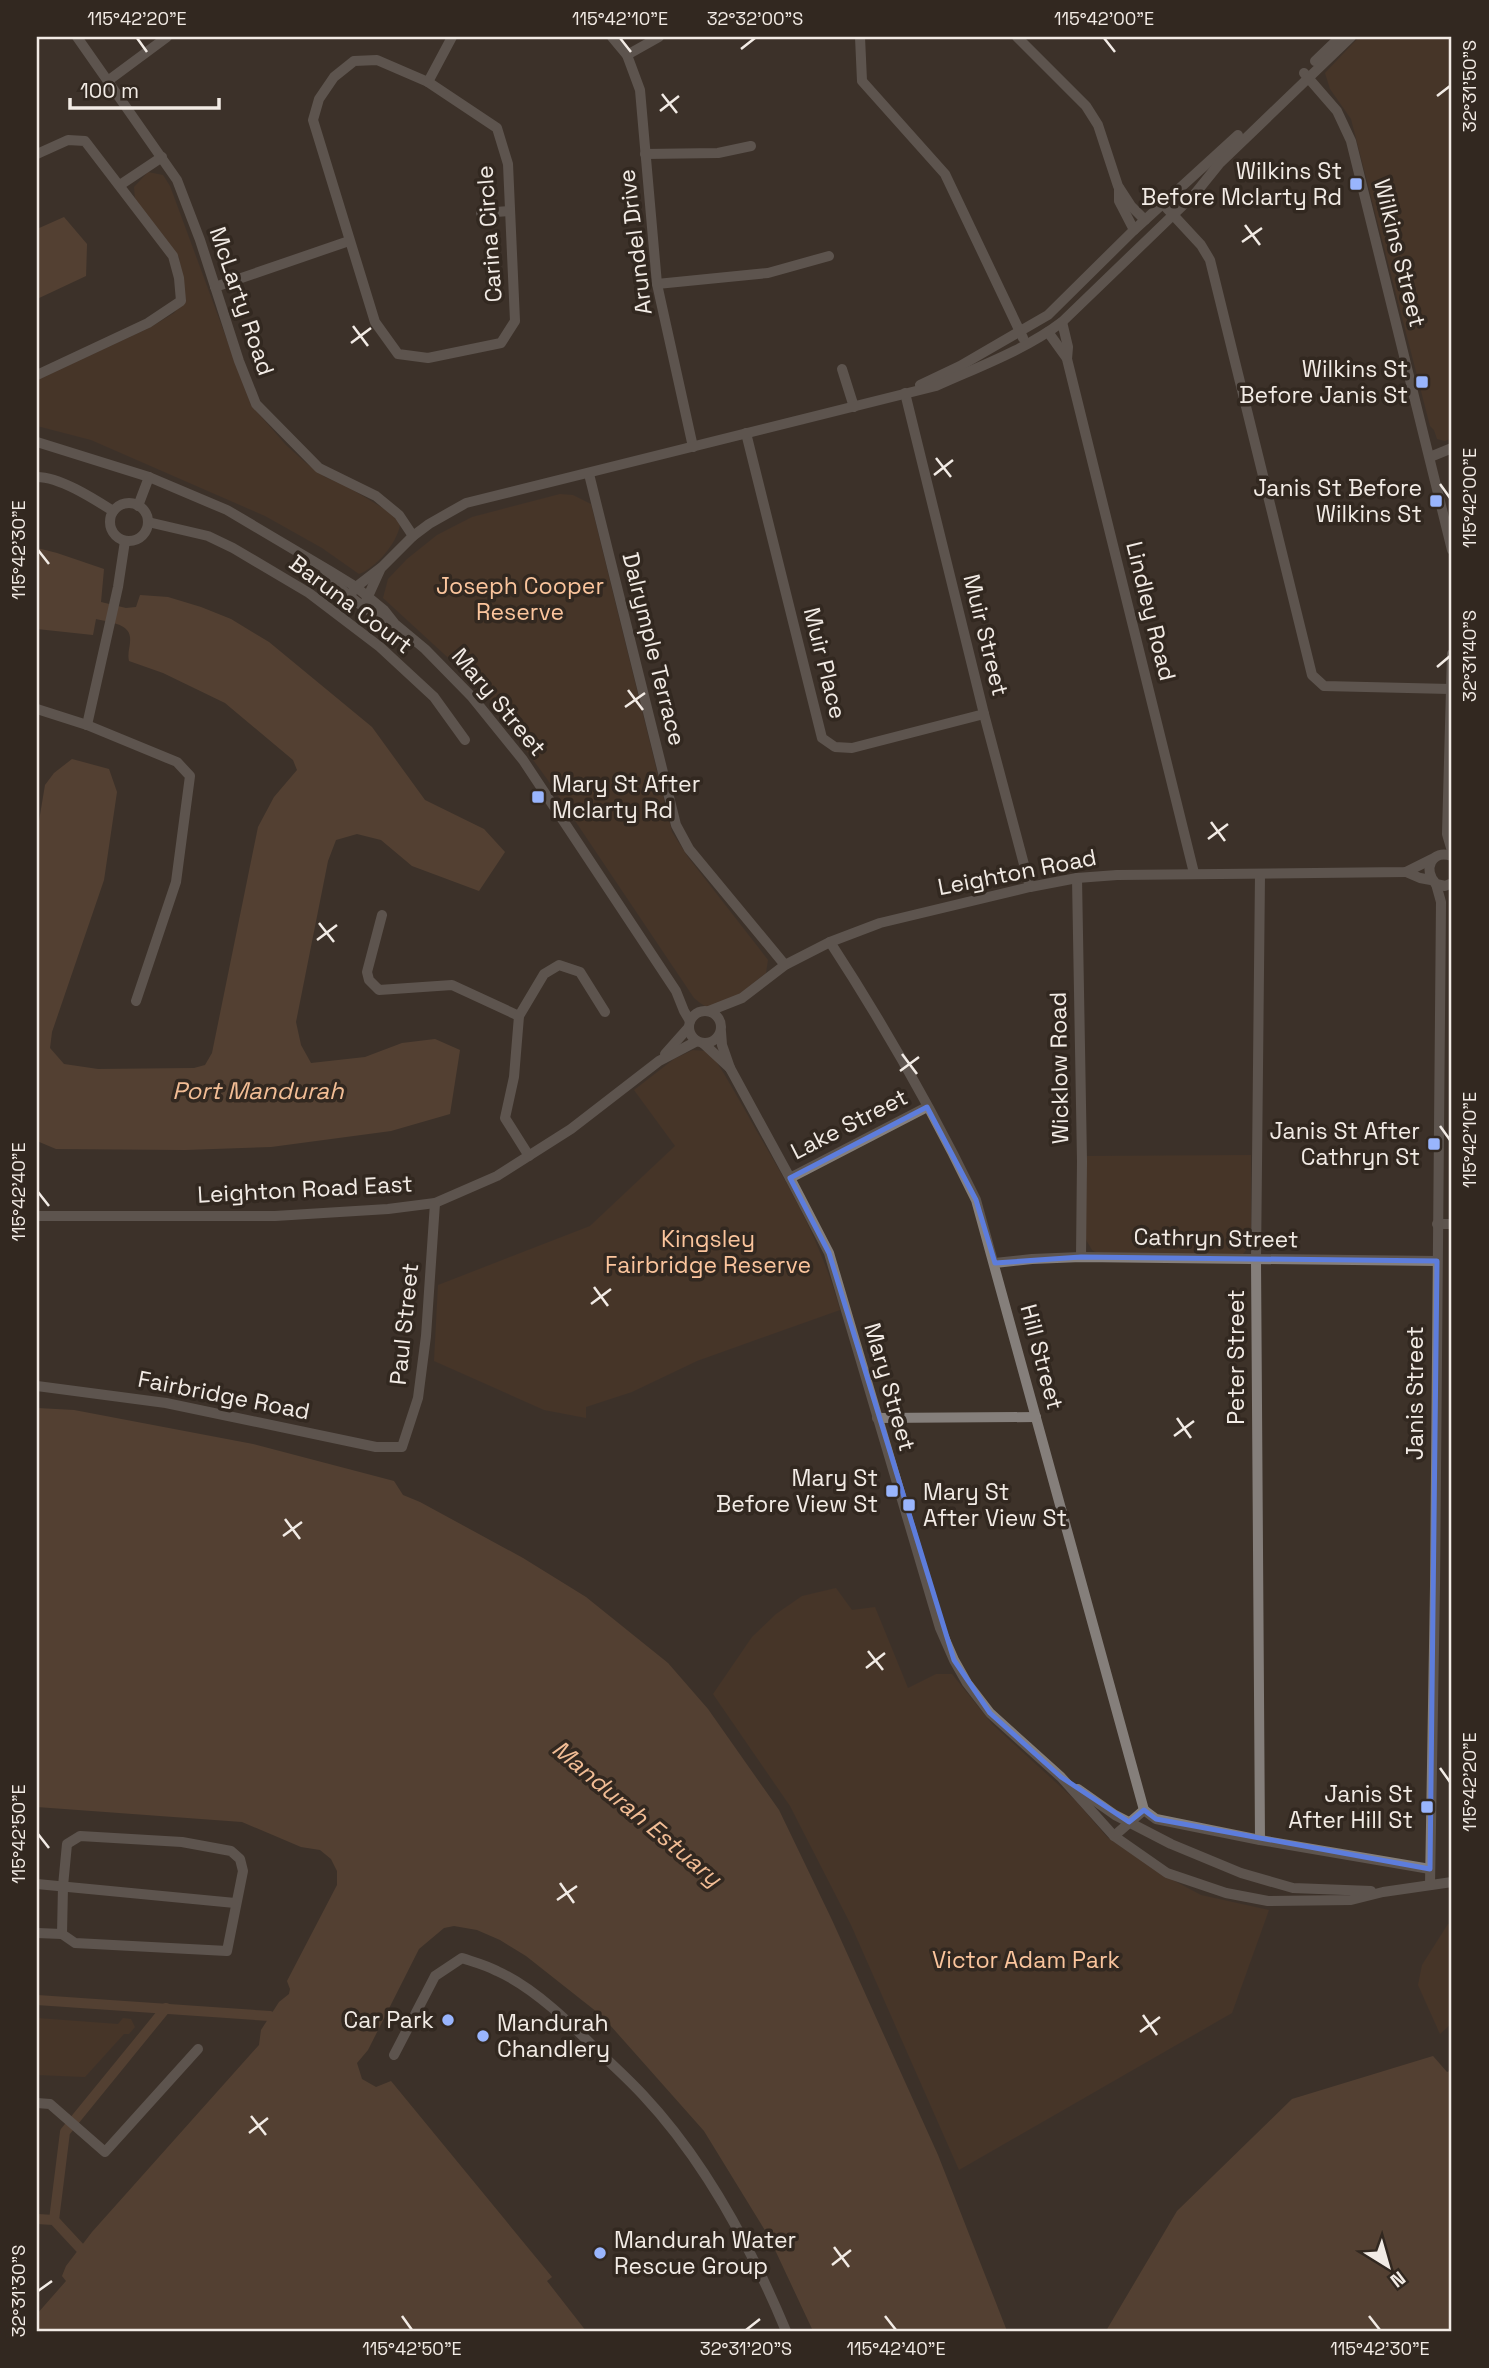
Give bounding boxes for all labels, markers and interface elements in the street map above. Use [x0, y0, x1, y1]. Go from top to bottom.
text: 115°42'20"E [87, 7, 187, 30]
text: 115°42'10"E [572, 7, 668, 30]
text: 32°32'00"S [707, 7, 803, 30]
text: 115°42'00"E [1054, 7, 1154, 30]
text: 32°31'50"S [1458, 40, 1481, 132]
scale bar [70, 66, 219, 110]
text: 100 m [80, 77, 139, 104]
place label: Wilkins St Before Mclarty Rd [1141, 156, 1342, 212]
street label: Carina Circle [469, 165, 509, 303]
street label: Arundel Drive [611, 168, 659, 316]
marker: Wilkins St Before Mclarty Rd [1348, 176, 1364, 192]
street label: Wilkins Street [1367, 176, 1433, 330]
street label: McLarty Road [203, 223, 281, 379]
place label: Wilkins St Before Janis St [1239, 354, 1408, 410]
marker: Wilkins St Before Janis St [1414, 374, 1430, 390]
text: 115°42'00"E [1458, 448, 1481, 548]
place label: Janis St Before Wilkins St [1253, 473, 1422, 529]
marker: Janis St Before Wilkins St [1428, 493, 1444, 509]
text: 115°42'30"E [7, 500, 30, 600]
street label: Lindley Road [1119, 538, 1183, 684]
street label: Baruna Court [283, 548, 419, 660]
street label: Dalrymple Terrace [615, 549, 693, 749]
park label: Joseph Cooper Reserve [436, 571, 604, 627]
street label: Muir Street [956, 571, 1016, 699]
street label: Muir Place [797, 604, 853, 722]
text: 32°31'40"S [1458, 610, 1481, 702]
street label: Mary Street [445, 642, 553, 762]
place label: Mary St After Mclarty Rd [552, 769, 700, 825]
marker: Mary St After Mclarty Rd [530, 789, 546, 805]
street label: Leighton Road [935, 842, 1099, 902]
street label: Wicklow Road [1043, 992, 1075, 1144]
water label: Port Mandurah [172, 1075, 345, 1106]
street label: Lake Street [785, 1082, 913, 1166]
text: 115°42'10"E [1458, 1092, 1481, 1188]
place label: Janis St After Cathryn St [1269, 1116, 1420, 1172]
marker: Janis St After Cathryn St [1426, 1136, 1442, 1152]
text: 115°42'40"E [7, 1142, 30, 1242]
street label: Leighton Road East [197, 1168, 413, 1210]
street label: Cathryn Street [1133, 1222, 1299, 1254]
park label: Kingsley Fairbridge Reserve [605, 1224, 811, 1280]
street label: Paul Street [383, 1262, 425, 1386]
street label: Peter Street [1221, 1289, 1251, 1425]
street label: Hill Street [1014, 1301, 1070, 1413]
street label: Mary Street [857, 1319, 923, 1455]
street label: Janis Street [1400, 1326, 1430, 1460]
street label: Fairbridge Road [136, 1364, 312, 1426]
place label: Mary St Before View St [716, 1463, 878, 1519]
place label: Mary St After View St [923, 1477, 1067, 1533]
marker: Mary St Before View St [884, 1483, 900, 1499]
marker: Mary St After View St [901, 1497, 917, 1513]
text: 115°42'20"E [1458, 1732, 1481, 1832]
water label: Mandurah Estuary [546, 1733, 729, 1894]
place label: Janis St After Hill St [1288, 1779, 1413, 1835]
text: 115°42'50"E [7, 1784, 30, 1884]
marker: Janis St After Hill St [1419, 1799, 1435, 1815]
park label: Victor Adam Park [932, 1945, 1120, 1975]
place label: Car Park [344, 2005, 434, 2035]
place label: Mandurah Chandlery [497, 2008, 610, 2064]
marker: Car Park [440, 2012, 456, 2028]
marker: Mandurah Chandlery [475, 2028, 491, 2044]
place label: Mandurah Water Rescue Group [614, 2225, 796, 2281]
north arrow [1352, 2232, 1422, 2302]
text: 32°31'30"S [7, 2245, 30, 2337]
marker: Mandurah Water Rescue Group [592, 2245, 608, 2261]
text: N [1385, 2265, 1411, 2293]
text: 115°42'50"E [362, 2337, 462, 2360]
text: 32°31'20"S [700, 2337, 792, 2360]
text: 115°42'40"E [846, 2337, 946, 2360]
text: 115°42'30"E [1330, 2337, 1430, 2360]

